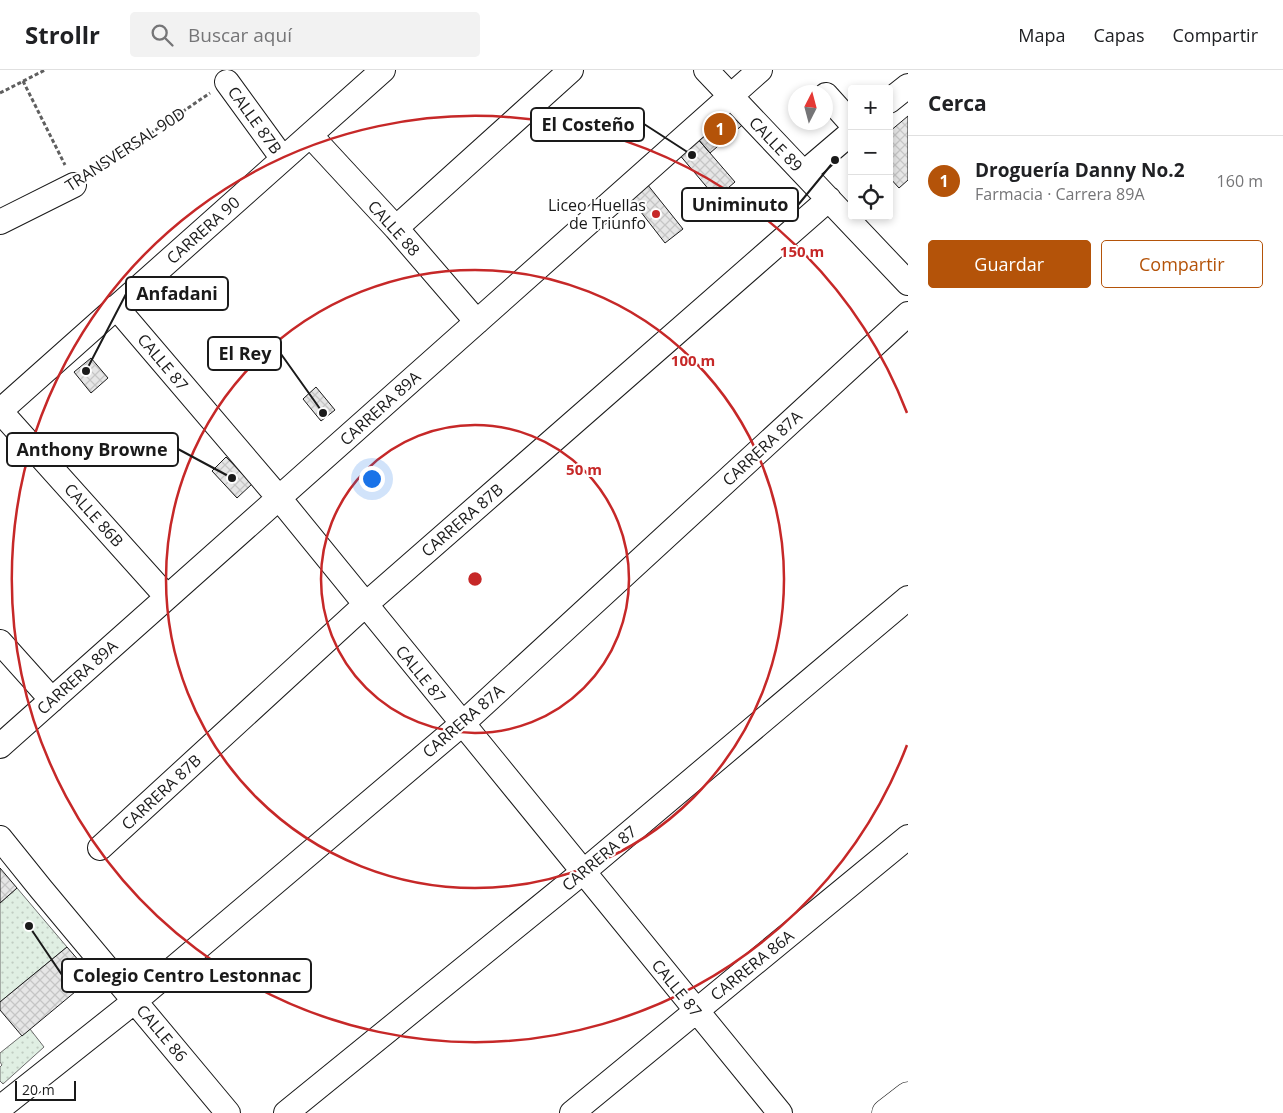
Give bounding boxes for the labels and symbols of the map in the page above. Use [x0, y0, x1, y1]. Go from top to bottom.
street label: CALLE 87B [223, 82, 287, 158]
north arrow [788, 85, 833, 130]
street label: TRANSVERSAL 90D [61, 102, 189, 196]
callout: El Costeño [531, 108, 644, 141]
pin: 1 [704, 110, 736, 148]
text: El Costeño [541, 112, 635, 136]
street label: CALLE 89 [744, 112, 808, 176]
callout: Uniminuto [682, 188, 798, 221]
street label: CARRERA 90 [162, 191, 244, 269]
text: Uniminuto [692, 192, 788, 216]
place label: Liceo Huellas de Triunfo [548, 194, 646, 234]
street label: CALLE 88 [363, 195, 425, 261]
marker: Liceo Huellas de Triunfo [650, 208, 662, 220]
text: 150 m [780, 241, 824, 261]
callout: Anfadani [126, 277, 228, 310]
text: Anfadani [136, 281, 218, 305]
street label: CALLE 87 [133, 329, 193, 395]
callout: El Rey [208, 337, 281, 370]
text: El Rey [218, 341, 272, 365]
text: 100 m [671, 350, 715, 370]
street label: CARRERA 89A [335, 365, 426, 450]
street label: CARRERA 87A [717, 405, 807, 491]
callout: Anthony Browne [7, 433, 178, 466]
text: Anthony Browne [16, 437, 168, 461]
text: 50 m [566, 459, 602, 479]
your location [359, 466, 385, 492]
street label: CALLE 86B [60, 478, 128, 552]
street label: CARRERA 87B [416, 478, 508, 562]
centre of rings [466, 570, 484, 588]
street label: CARRERA 89A [32, 634, 123, 719]
street label: CALLE 87 [391, 641, 451, 707]
street label: CARRERA 87A [418, 679, 509, 763]
street label: CARRERA 87B [116, 749, 206, 835]
street label: CARRERA 87 [557, 820, 641, 896]
street label: CARRERA 86A [706, 924, 799, 1005]
street label: CALLE 87 [647, 955, 707, 1021]
callout: Colegio Centro Lestonnac [62, 959, 311, 992]
text: Colegio Centro Lestonnac [73, 963, 301, 987]
street label: CALLE 86 [132, 1000, 192, 1066]
scale bar [15, 1078, 76, 1101]

